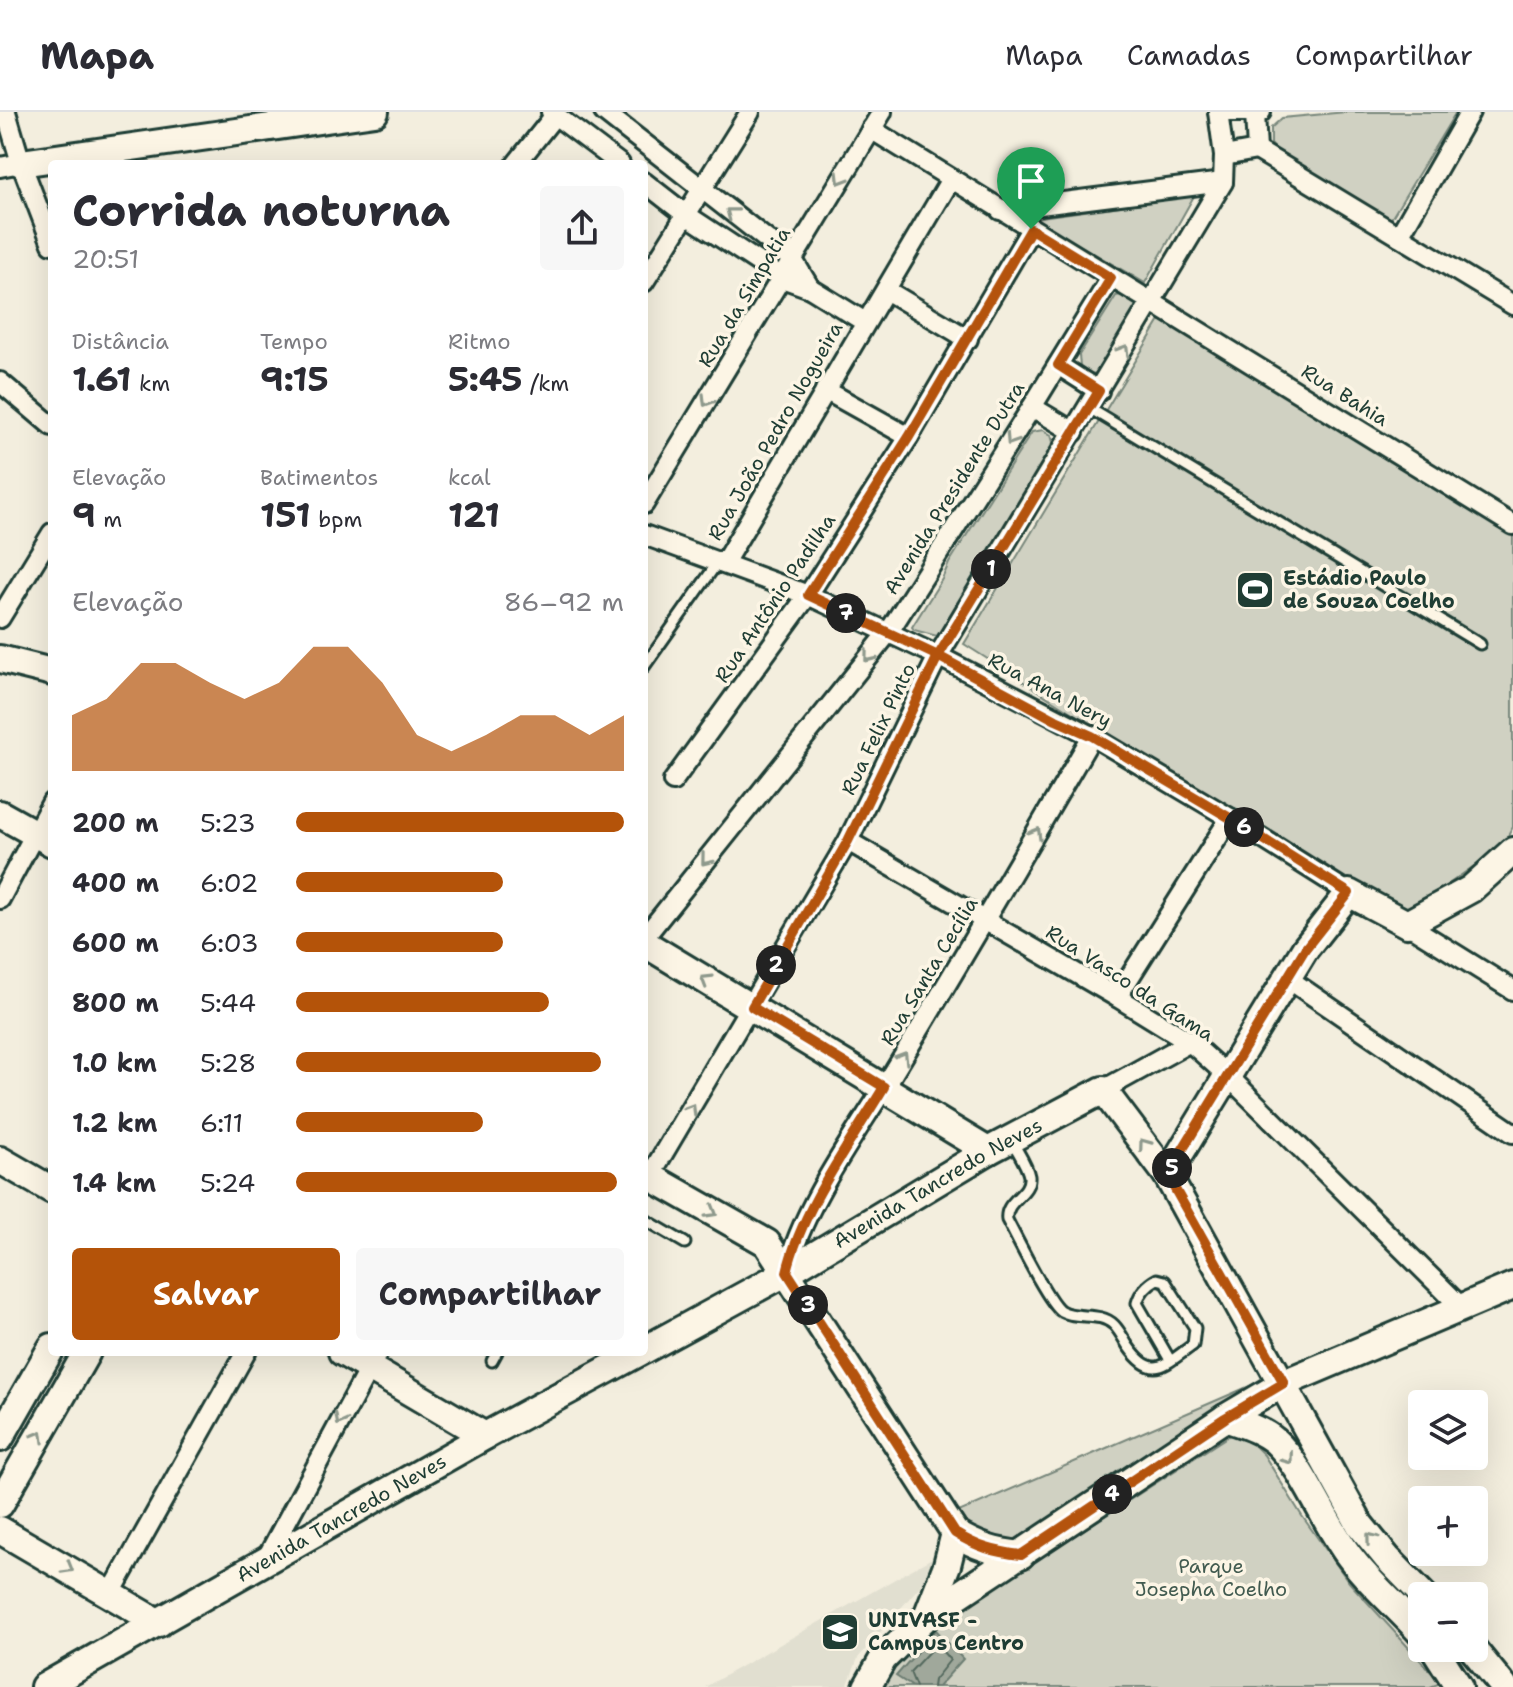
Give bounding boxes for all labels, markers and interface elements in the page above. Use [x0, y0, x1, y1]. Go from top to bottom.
text: Mapa [40, 30, 154, 81]
text: Mapa [1005, 36, 1083, 74]
text: Camadas [1127, 36, 1251, 74]
text: Compartilhar [1295, 36, 1473, 74]
pin [997, 147, 1065, 229]
icon: arrive [1009, 159, 1053, 203]
one-way arrow [835, 170, 851, 185]
text: Corrida noturna [72, 181, 450, 240]
button: share [540, 186, 624, 270]
one-way arrow [725, 208, 740, 222]
street label: Rua da Simpatia [692, 222, 796, 372]
text: 20:51 [72, 241, 139, 276]
street label: Rua João Pedro Nogueira [702, 317, 849, 545]
text: Distância [72, 327, 169, 356]
text: Tempo [260, 327, 328, 356]
text: Ritmo [448, 327, 511, 356]
one-way arrow [1114, 344, 1130, 359]
text: 1.61 [72, 356, 132, 402]
text: 9:15 [260, 356, 329, 402]
text: 5:45 [448, 356, 522, 402]
street label: Rua Bahia [1297, 358, 1394, 432]
text: km [132, 369, 170, 398]
text: /km [522, 369, 569, 398]
street label: Avenida Presidente Dutra [878, 376, 1031, 599]
one-way arrow [701, 392, 716, 407]
one-way arrow [1006, 431, 1021, 446]
text: Elevação [72, 463, 166, 492]
text: Batimentos [260, 463, 378, 492]
text: kcal [448, 463, 491, 492]
text: 9 [72, 492, 96, 538]
text: 151 [260, 492, 311, 538]
text: 121 [448, 492, 500, 538]
text: m [96, 505, 122, 534]
text: bpm [311, 505, 363, 534]
street label: Rua Antônio Padilha [709, 508, 842, 688]
pin: 1 [971, 549, 1011, 589]
text: 1 [986, 554, 996, 583]
place label: Estádio Paulo de Souza Coelho [1283, 565, 1455, 614]
sports icon: Estádio Paulo de Souza Coelho [1234, 569, 1276, 611]
text: Elevação [72, 584, 183, 619]
text: 86–92 m [504, 584, 624, 619]
pin: 7 [826, 593, 866, 633]
text: 7 [838, 598, 854, 627]
street label: Rua Ana Nery [984, 647, 1116, 733]
one-way arrow [864, 648, 878, 663]
street label: Rua Felix Pinto [835, 659, 921, 799]
text: 200 m [72, 805, 159, 840]
text: 5:23 [200, 805, 256, 840]
pin: 6 [1224, 807, 1264, 847]
text: 6 [1236, 812, 1252, 841]
one-way arrow [1026, 827, 1042, 842]
one-way arrow [701, 851, 716, 865]
text: 400 m [72, 865, 159, 900]
text: 6:02 [200, 865, 258, 900]
street label: Rua Santa Cecília [874, 892, 984, 1050]
street label: Rua Vasco da Gama [1041, 919, 1219, 1047]
text: 600 m [72, 925, 159, 960]
text: 6:03 [200, 925, 259, 960]
pin: 2 [756, 945, 796, 985]
text: 2 [768, 950, 784, 979]
one-way arrow [700, 974, 715, 990]
text: 800 m [72, 985, 159, 1020]
text: 5:44 [200, 985, 256, 1020]
text: 1.0 km [72, 1045, 157, 1080]
text: 5:28 [200, 1045, 256, 1080]
one-way arrow [893, 1051, 909, 1066]
one-way arrow [681, 1103, 696, 1118]
text: 1.2 km [72, 1105, 157, 1140]
text: 6:11 [200, 1105, 243, 1140]
street label: Avenida Tancredo Neves [829, 1112, 1046, 1254]
one-way arrow [1140, 1138, 1154, 1152]
pin: 5 [1152, 1148, 1192, 1188]
text: 5 [1165, 1153, 1179, 1182]
text: 1.4 km [72, 1165, 156, 1200]
text: 5:24 [200, 1165, 255, 1200]
one-way arrow [703, 1202, 718, 1218]
button: Salvar [72, 1248, 340, 1340]
button: Compartilhar [356, 1248, 624, 1340]
pin: 3 [788, 1285, 828, 1325]
text: 3 [800, 1290, 816, 1319]
map controls [1408, 1390, 1488, 1662]
button: layers [1408, 1390, 1488, 1470]
one-way arrow [335, 1412, 350, 1427]
one-way arrow [29, 1430, 45, 1445]
street label: Avenida Tancredo Neves [232, 1448, 451, 1588]
one-way arrow [1279, 1450, 1293, 1464]
pin: 4 [1092, 1474, 1132, 1514]
text: 4 [1104, 1479, 1120, 1508]
button: + [1408, 1486, 1488, 1566]
one-way arrow [1367, 1532, 1381, 1547]
park label: Parque Josepha Coelho [1135, 1553, 1287, 1602]
one-way arrow [59, 1558, 74, 1574]
button: − [1408, 1582, 1488, 1662]
place label: UNIVASF - Campus Centro [868, 1607, 1024, 1656]
school or university icon: UNIVASF - Campus Centro [819, 1611, 861, 1653]

